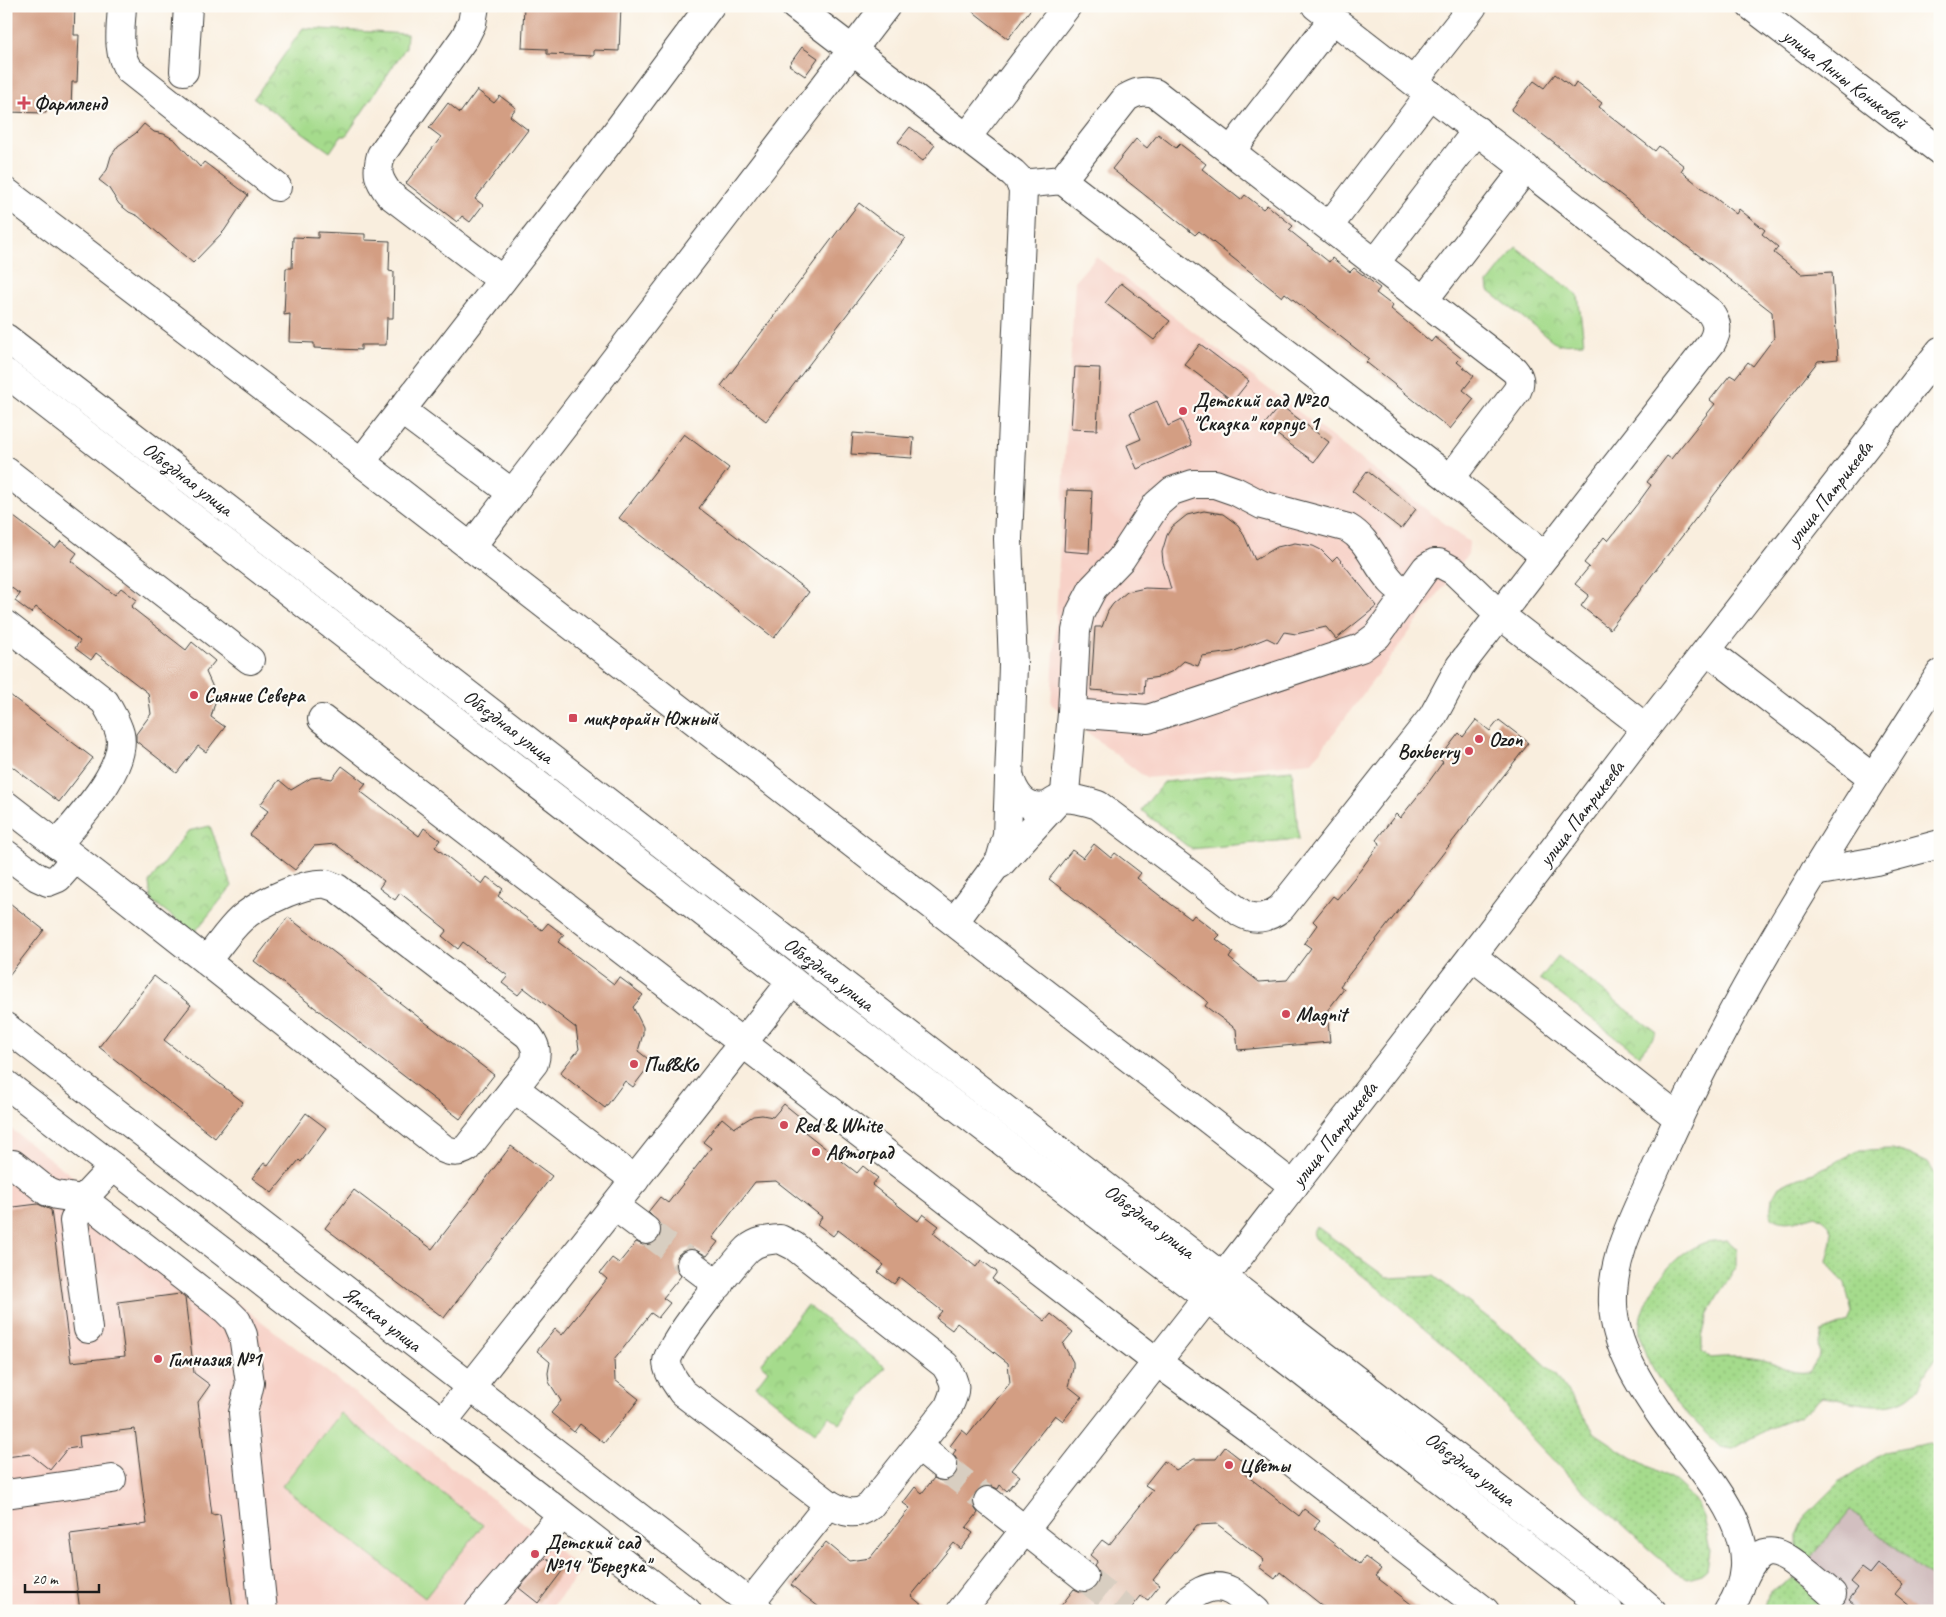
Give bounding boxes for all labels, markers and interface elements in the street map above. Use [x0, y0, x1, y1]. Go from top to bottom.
street label: улица Анны Коньковой [1777, 22, 1914, 136]
place label: Фармленд [34, 91, 109, 116]
marker: Фармленд [18, 97, 30, 109]
place label: Детский сад №20 "Сказка" корпус 1 [1193, 388, 1329, 437]
marker: Детский сад №20 "Сказка" корпус 1 [1177, 405, 1189, 417]
street label: улица Патрикеева [1780, 434, 1879, 552]
street label: Объездная улица [138, 436, 239, 523]
place label: Сияние Севера [204, 683, 307, 708]
street label: Объездная улица [458, 684, 560, 770]
marker: Сияние Севера [188, 689, 200, 701]
place label: микрорайн Южный [583, 706, 719, 731]
marker: микрорайн Южный [567, 712, 579, 724]
place label: Ozon [1489, 727, 1523, 752]
marker: Ozon [1473, 733, 1485, 745]
place label: Boxberry [1398, 739, 1461, 765]
marker: Boxberry [1463, 745, 1475, 757]
street label: улица Патрикеева [1533, 754, 1631, 872]
street label: Объездная улица [779, 931, 881, 1018]
place label: Magnit [1296, 1002, 1350, 1027]
marker: Magnit [1280, 1008, 1292, 1020]
place label: Пив&Ко [644, 1052, 700, 1077]
marker: Пив&Ко [628, 1058, 640, 1070]
street label: улица Патрикеева [1285, 1075, 1384, 1193]
place label: Red & White [794, 1113, 883, 1138]
marker: Red & White [778, 1119, 790, 1131]
place label: Автоград [826, 1140, 895, 1165]
marker: Автоград [810, 1146, 822, 1158]
street label: Объездная улица [1100, 1179, 1201, 1265]
street label: Ямская улица [338, 1281, 428, 1358]
place label: Гимназия №1 [168, 1347, 263, 1372]
marker: Гимназия №1 [152, 1353, 164, 1365]
street label: Объездная улица [1420, 1426, 1522, 1512]
place label: Цветы [1239, 1453, 1292, 1478]
marker: Цветы [1223, 1459, 1235, 1471]
place label: Детский сад №14 "Березка" [545, 1530, 654, 1579]
marker: Детский сад №14 "Березка" [529, 1548, 541, 1560]
scale bar [25, 1562, 99, 1594]
text: 20 m [32, 1570, 59, 1589]

